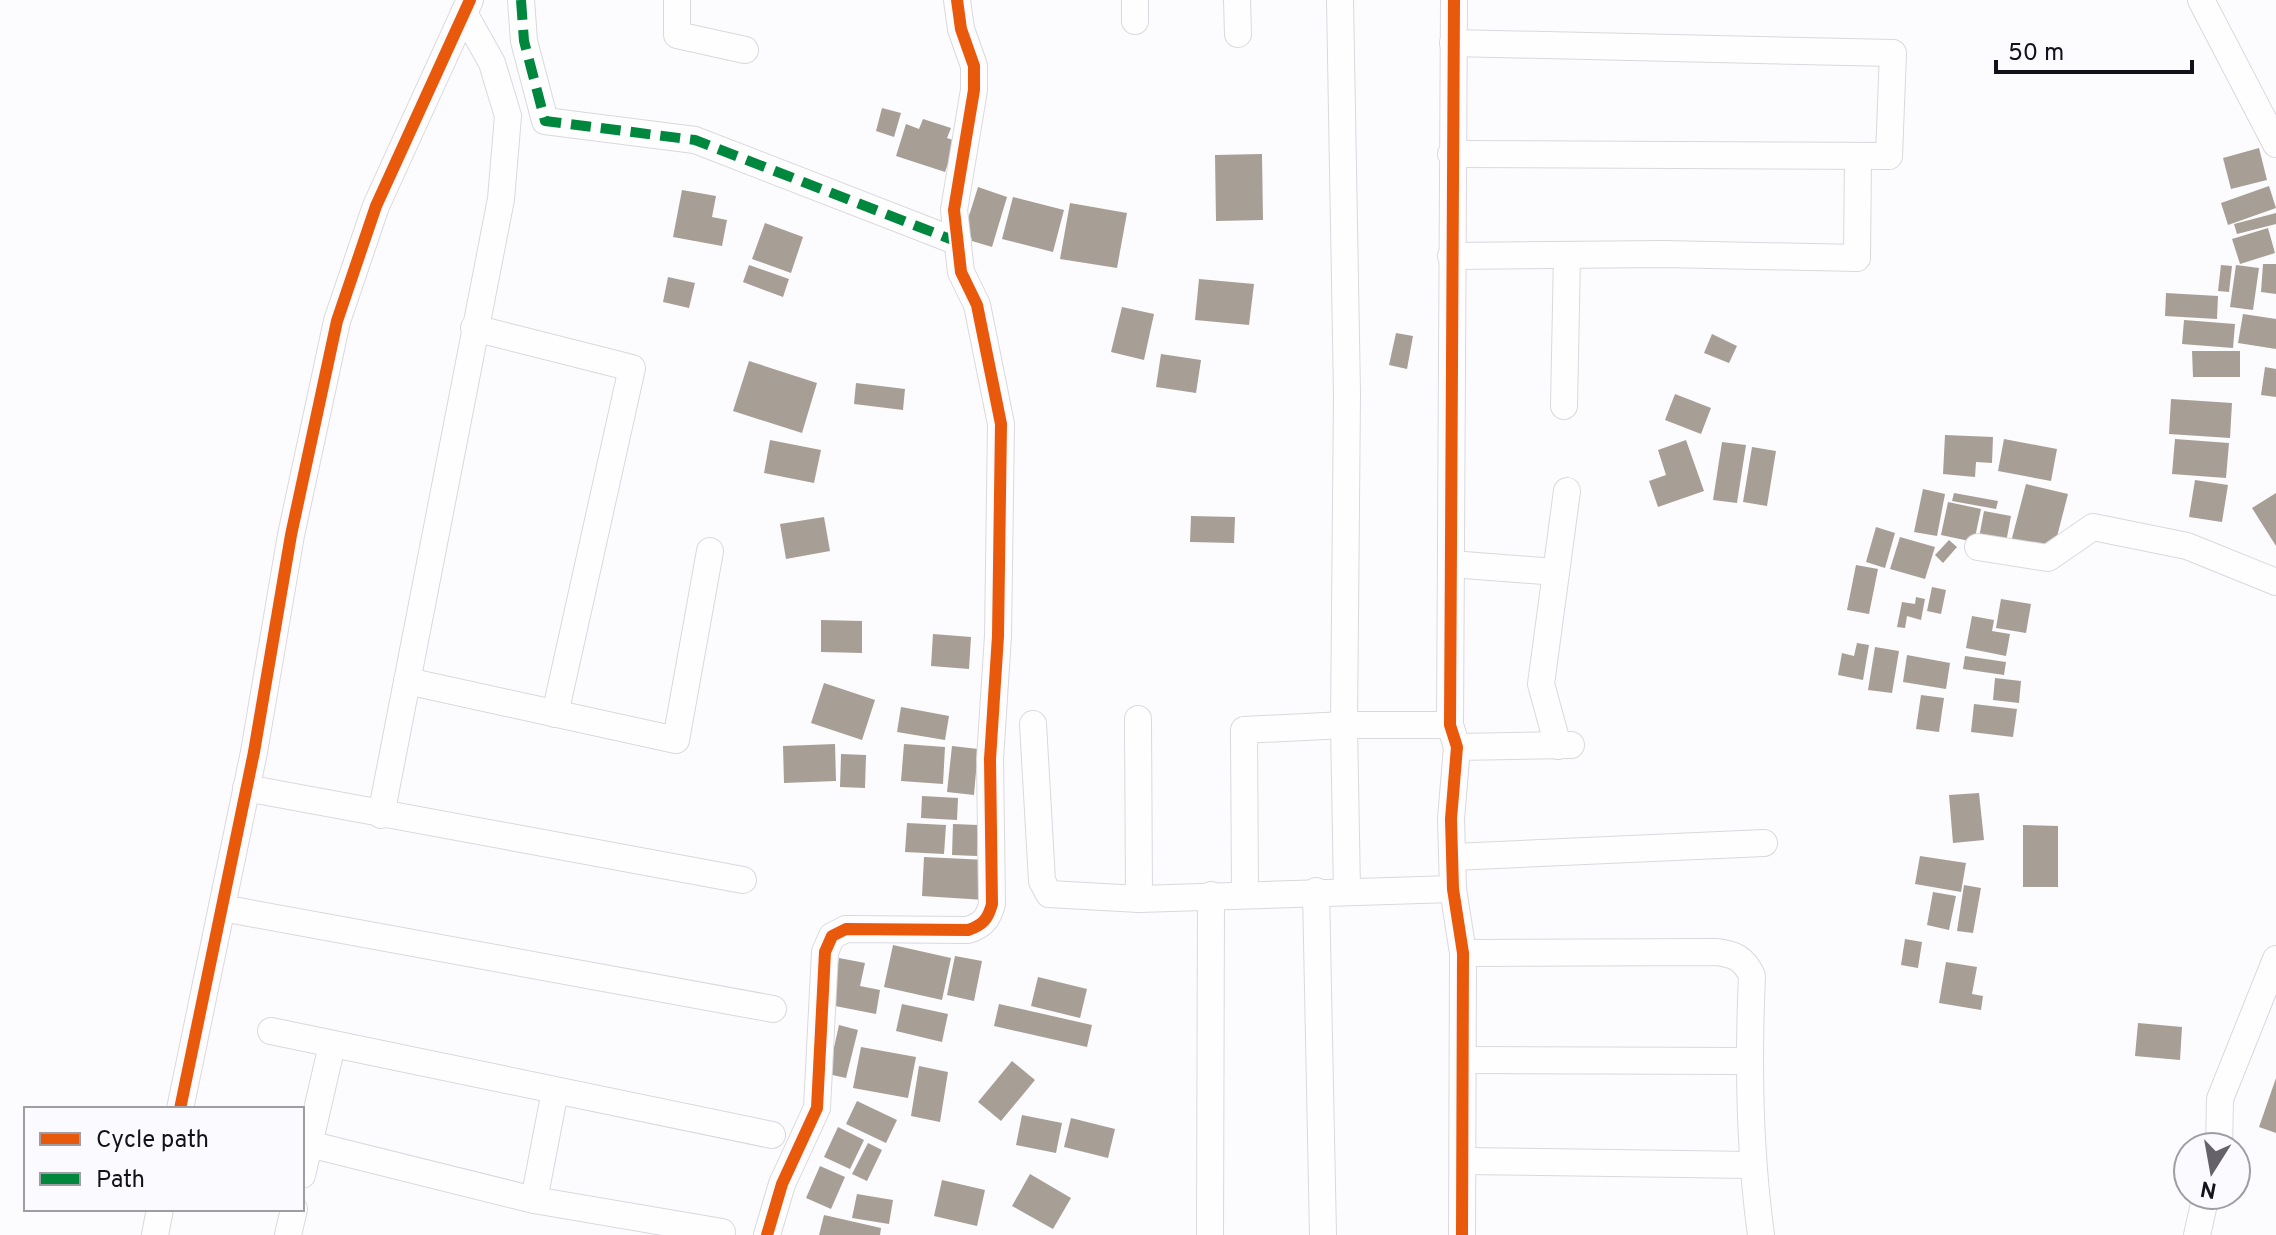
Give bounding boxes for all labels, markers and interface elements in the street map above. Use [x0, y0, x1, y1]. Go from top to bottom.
scale bar [1996, 24, 2192, 74]
text: 50 m [2008, 39, 2064, 69]
legend [24, 1107, 304, 1211]
text: Cycle path [96, 1126, 209, 1156]
north arrow [2172, 1131, 2252, 1211]
text: Path [96, 1166, 145, 1196]
text: N [2198, 1173, 2219, 1203]

